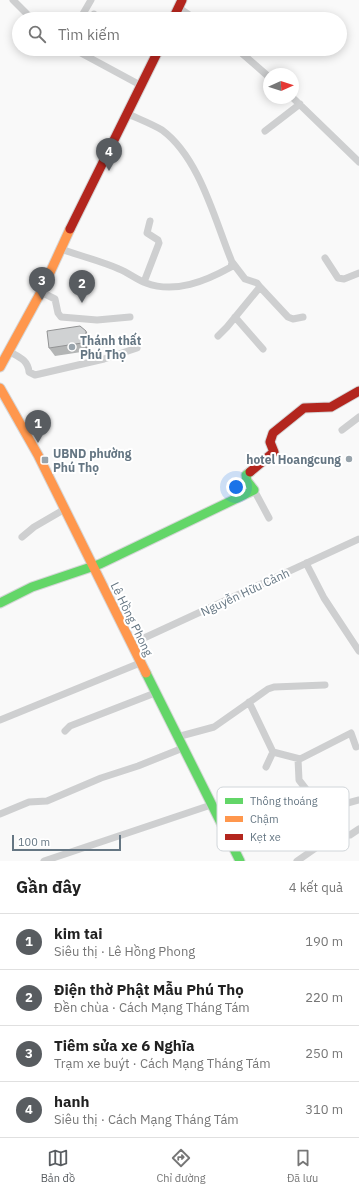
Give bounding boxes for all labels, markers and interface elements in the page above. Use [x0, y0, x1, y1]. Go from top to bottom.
search box [12, 12, 347, 56]
icon: search [26, 23, 48, 45]
text: Tìm kiếm [58, 25, 120, 44]
north arrow [263, 68, 299, 104]
pin: 4 [96, 138, 122, 171]
pin: 3 [29, 267, 55, 300]
pin: 2 [69, 270, 95, 303]
place label: Thánh thất Phú Thọ [80, 332, 142, 362]
marker: Thánh thất Phú Thọ [67, 342, 77, 352]
pin: 1 [25, 410, 51, 443]
place label: UBND phường Phú Thọ [53, 446, 132, 475]
place label: hotel Hoangcung [246, 452, 341, 467]
marker: hotel Hoangcung [344, 454, 354, 464]
marker: UBND phường Phú Thọ [40, 455, 50, 465]
your location [226, 477, 246, 497]
street label: Nguyễn Hữu Cảnh [198, 565, 292, 619]
street label: Lê Hồng Phong [108, 580, 157, 659]
legend [217, 787, 349, 851]
text: Thông thoáng [250, 794, 318, 808]
text: Chậm [250, 812, 279, 826]
text: Kẹt xe [250, 830, 281, 844]
scale bar [12, 833, 121, 852]
text: 100 m [18, 835, 50, 849]
text: Gần đây [16, 876, 81, 898]
text: 4 kết quả [289, 879, 343, 896]
text: kim tai [54, 924, 102, 943]
text: 1 [25, 933, 33, 950]
text: 190 m [305, 933, 343, 950]
text: Siêu thị · Lê Hồng Phong [54, 943, 195, 960]
text: Điện thờ Phật Mẫu Phú Thọ [54, 980, 244, 999]
text: 2 [25, 989, 33, 1006]
text: 220 m [305, 989, 343, 1006]
text: Đền chùa · Cách Mạng Tháng Tám [54, 999, 250, 1016]
text: Tiêm sửa xe 6 Nghĩa [54, 1036, 195, 1055]
text: 3 [25, 1045, 33, 1062]
text: 250 m [305, 1045, 343, 1062]
text: Trạm xe buýt · Cách Mạng Tháng Tám [54, 1055, 271, 1072]
text: hanh [54, 1092, 89, 1111]
text: 4 [25, 1101, 33, 1118]
text: 310 m [305, 1101, 343, 1118]
text: Siêu thị · Cách Mạng Tháng Tám [54, 1111, 239, 1128]
tab: Bản đồ [41, 1147, 75, 1185]
tab: Chỉ đường [156, 1147, 206, 1185]
tab: Đã lưu [287, 1147, 318, 1185]

